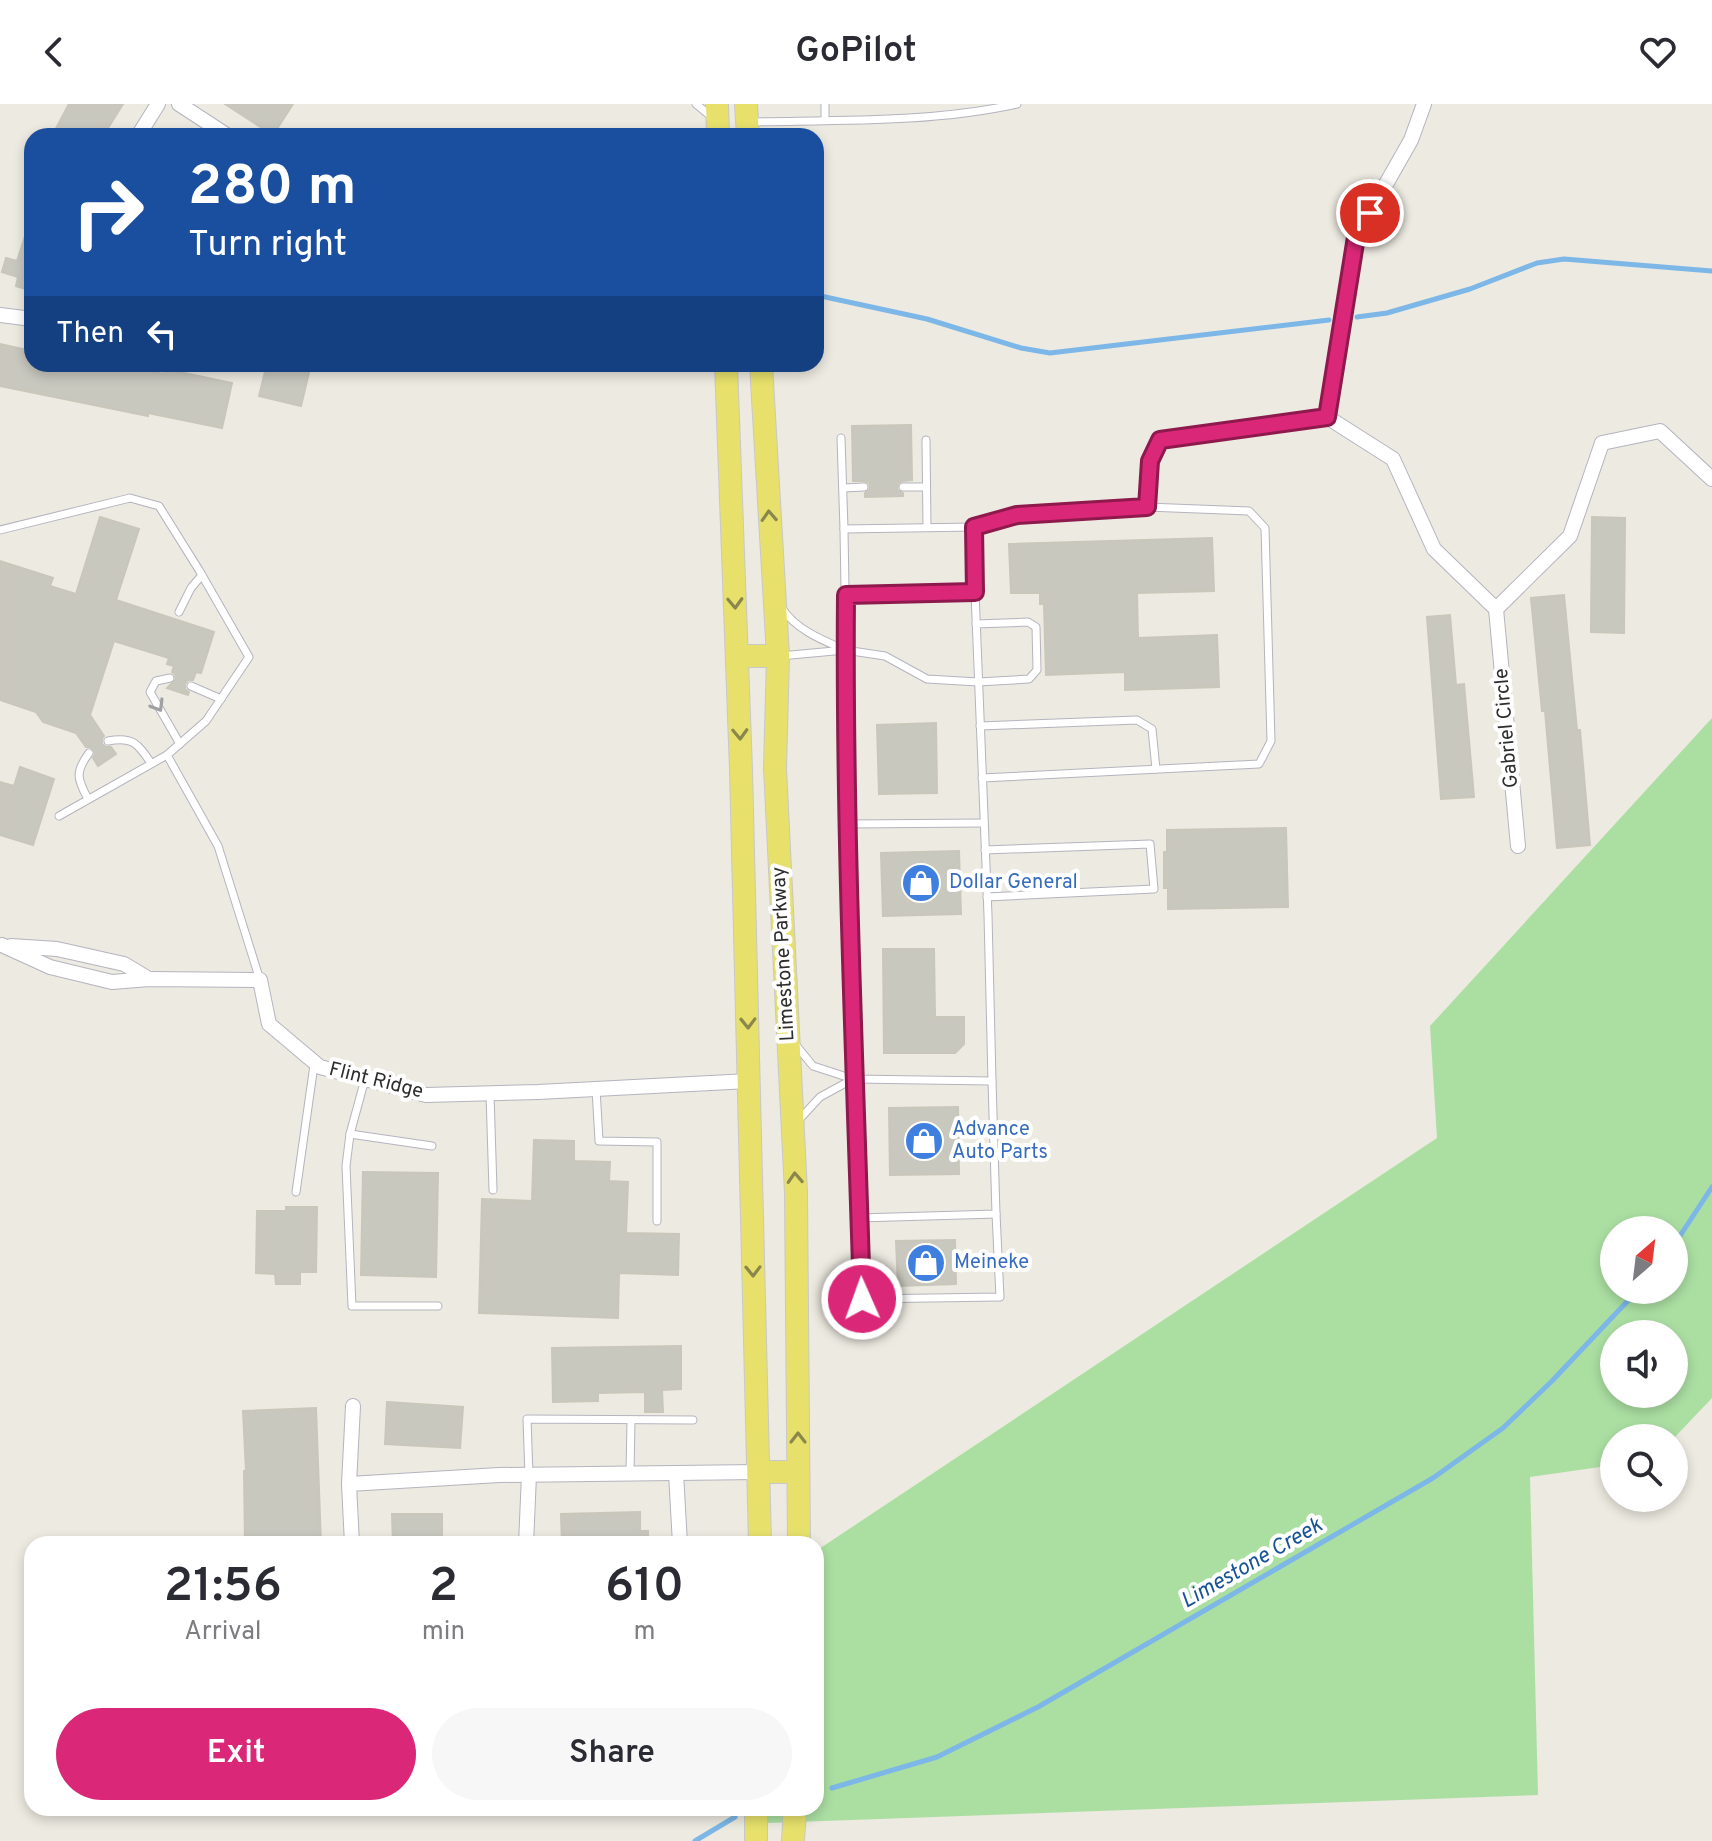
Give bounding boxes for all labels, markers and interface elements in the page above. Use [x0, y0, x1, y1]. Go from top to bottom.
text: GoPilot [795, 29, 917, 75]
icon: back [32, 30, 76, 74]
icon: heart [1636, 30, 1680, 74]
text: 280 m [188, 154, 356, 224]
icon: right [56, 160, 160, 264]
pin [1336, 179, 1404, 247]
icon: arrive [1348, 191, 1392, 235]
text: Turn right [188, 223, 347, 269]
icon: left [140, 312, 184, 356]
text: Then [56, 316, 124, 353]
one-way arrow [761, 509, 778, 522]
one-way arrow [727, 597, 744, 610]
street label: Gabriel Circle [1489, 667, 1525, 789]
one-way arrow [148, 697, 164, 712]
one-way arrow [731, 728, 749, 741]
shop icon: Dollar General [900, 862, 942, 904]
street label: Limestone Parkway [766, 866, 802, 1042]
place label: Dollar General [949, 870, 1078, 896]
one-way arrow [739, 1017, 756, 1030]
street label: Flint Ridge [326, 1057, 426, 1105]
place label: Advance Auto Parts [952, 1117, 1048, 1166]
shop icon: Advance Auto Parts [903, 1120, 945, 1162]
one-way arrow [787, 1171, 804, 1184]
north arrow [1600, 1216, 1688, 1304]
map controls [1600, 1216, 1688, 1512]
shop icon: Meineke [905, 1242, 947, 1284]
place label: Meineke [954, 1250, 1029, 1276]
position arrow [820, 1257, 904, 1341]
one-way arrow [745, 1265, 762, 1278]
button: sound [1600, 1320, 1688, 1408]
button: search [1600, 1424, 1688, 1512]
one-way arrow [789, 1431, 807, 1444]
water label: Limestone Creek [1176, 1512, 1328, 1615]
text: 21:56 [164, 1558, 282, 1618]
text: 2 [429, 1558, 458, 1618]
text: 610 [605, 1558, 684, 1618]
text: Arrival [184, 1616, 262, 1649]
text: min [422, 1616, 465, 1649]
text: m [634, 1616, 656, 1649]
button: Exit [56, 1708, 416, 1800]
button: Share [432, 1708, 792, 1800]

